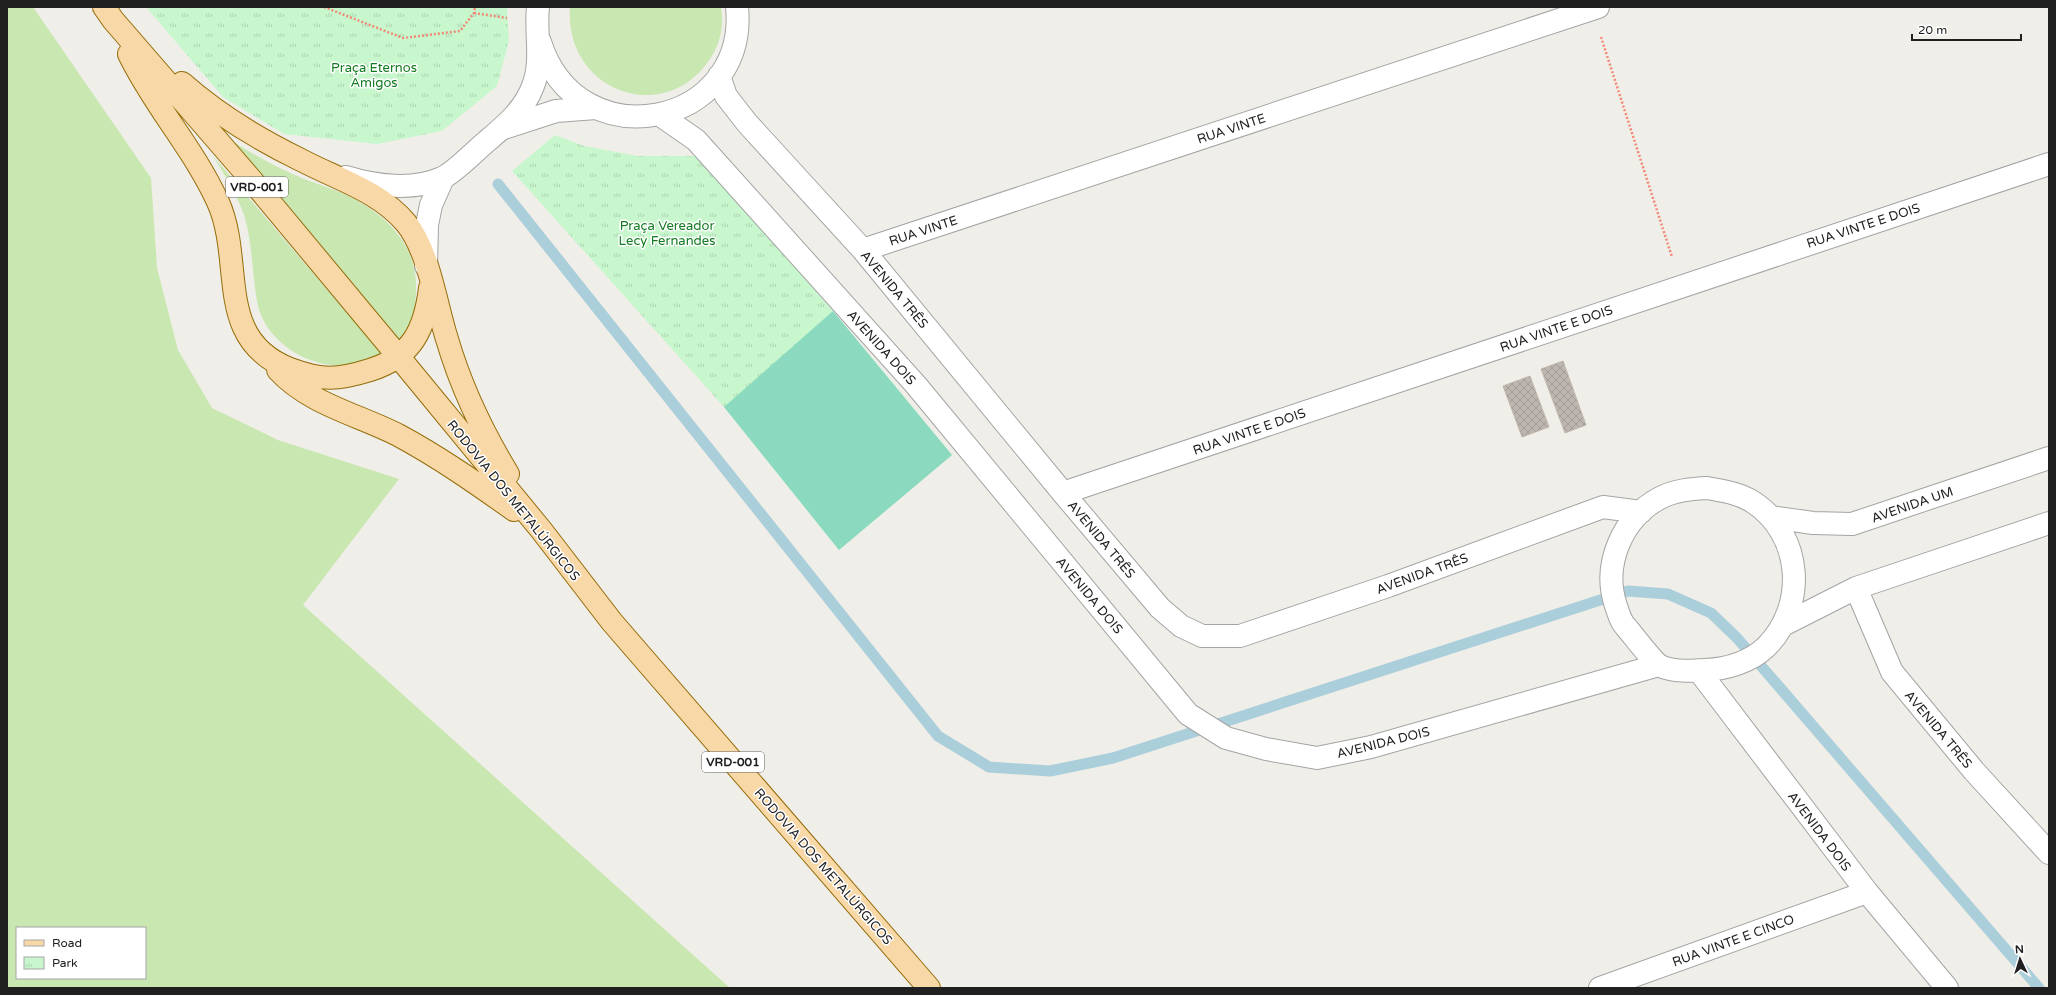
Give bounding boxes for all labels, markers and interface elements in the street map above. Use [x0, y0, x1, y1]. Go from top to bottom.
scale bar [1912, 16, 2021, 42]
text: 20 m [1918, 23, 1947, 37]
park label: Praça Eternos Amigos [331, 60, 417, 91]
street label: RUA VINTE [1195, 110, 1268, 148]
road number: VRD-001 [226, 177, 288, 197]
street label: RUA VINTE E DOIS [1805, 200, 1922, 252]
street label: RUA VINTE [887, 212, 960, 250]
park label: Praça Vereador Lecy Fernandes [619, 218, 715, 249]
street label: AVENIDA TRÊS [857, 247, 931, 332]
street label: RUA VINTE E DOIS [1498, 302, 1615, 356]
street label: AVENIDA DOIS [843, 307, 919, 388]
street label: RUA VINTE E DOIS [1191, 405, 1308, 459]
street label: RODOVIA DOS METALÚRGICOS [443, 417, 583, 584]
street label: AVENIDA UM [1869, 483, 1955, 526]
street label: AVENIDA TRÊS [1064, 497, 1138, 582]
street label: AVENIDA TRÊS [1374, 550, 1471, 598]
street label: AVENIDA DOIS [1052, 554, 1126, 637]
street label: AVENIDA TRÊS [1901, 687, 1975, 772]
street label: AVENIDA DOIS [1335, 724, 1431, 762]
road number: VRD-001 [702, 752, 764, 772]
street label: RODOVIA DOS METALÚRGICOS [751, 785, 896, 948]
street label: AVENIDA DOIS [1784, 789, 1854, 874]
street label: RUA VINTE E CINCO [1670, 911, 1797, 970]
legend [16, 927, 146, 979]
text: Road [52, 936, 82, 950]
north arrow [2000, 939, 2040, 979]
text: N [2014, 943, 2024, 956]
text: Park [52, 956, 78, 970]

